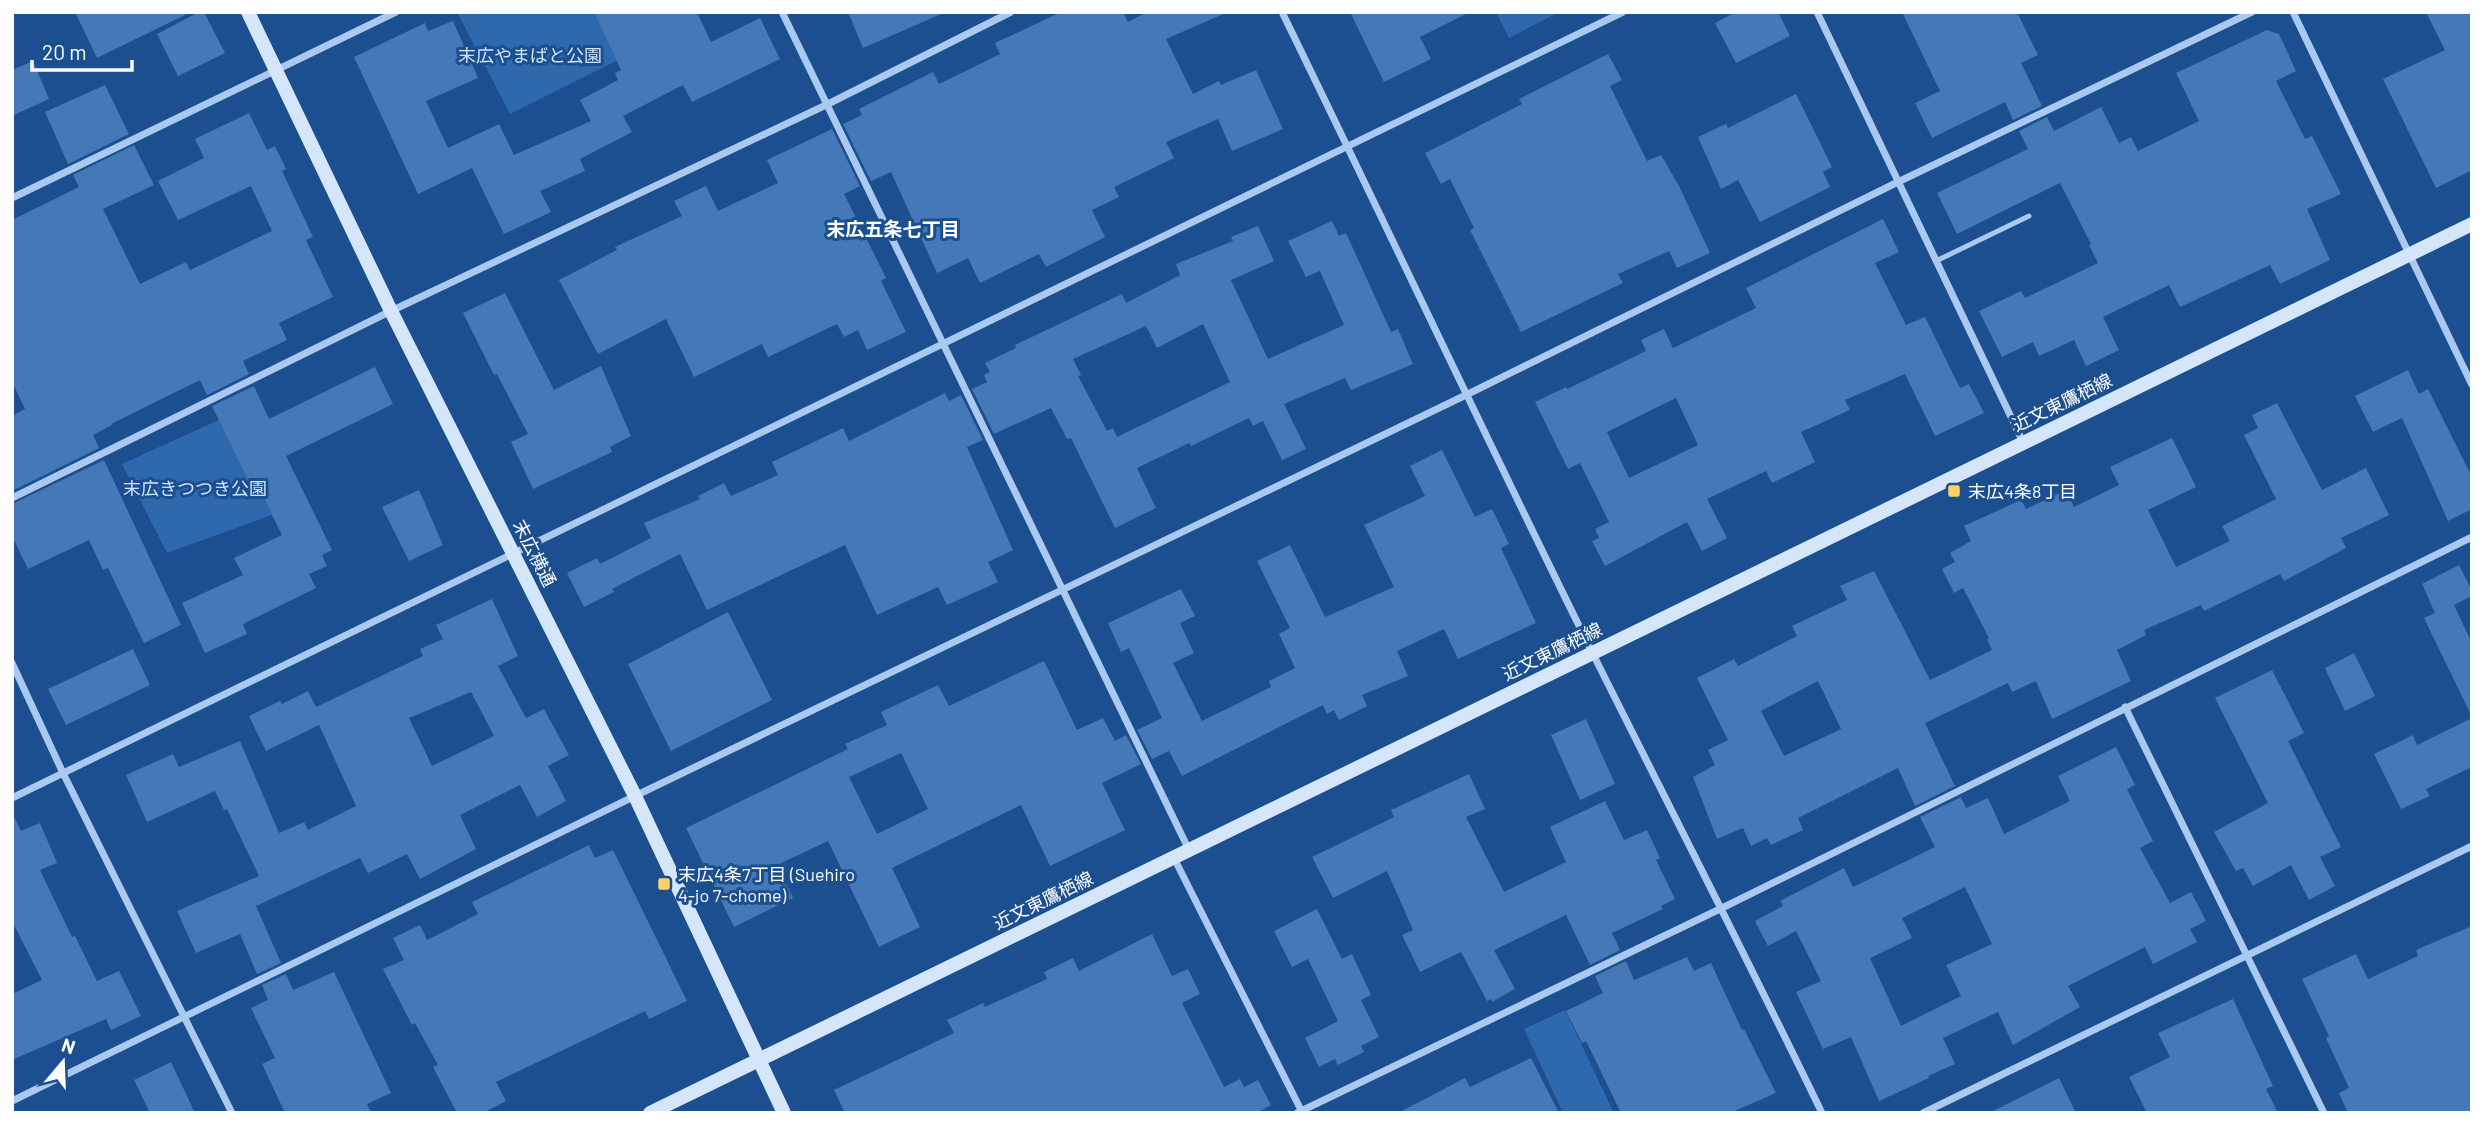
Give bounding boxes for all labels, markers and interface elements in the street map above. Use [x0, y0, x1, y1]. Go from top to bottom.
scale bar [32, 28, 131, 72]
text: 20 m [42, 39, 87, 64]
park label: 末広やまばと公園 [458, 44, 602, 66]
district label: 末広五条七丁目 [826, 217, 960, 240]
street label: 近文東鷹栖線 [2009, 368, 2115, 436]
park label: 末広きつつき公園 [123, 477, 267, 499]
place label: 末広4条8丁目 [1968, 480, 2077, 502]
marker: 末広4条8丁目 [1946, 483, 1962, 499]
street label: 末広横通 [509, 516, 561, 590]
street label: 近文東鷹栖線 [1499, 617, 1605, 685]
place label: 末広4条7丁目 (Suehiro 4-jo 7-chome) [678, 863, 855, 906]
street label: 近文東鷹栖線 [990, 866, 1096, 934]
marker: 末広4条7丁目 (Suehiro 4-jo 7-chome) [656, 876, 672, 892]
north arrow [28, 1027, 98, 1097]
text: N [59, 1033, 78, 1058]

